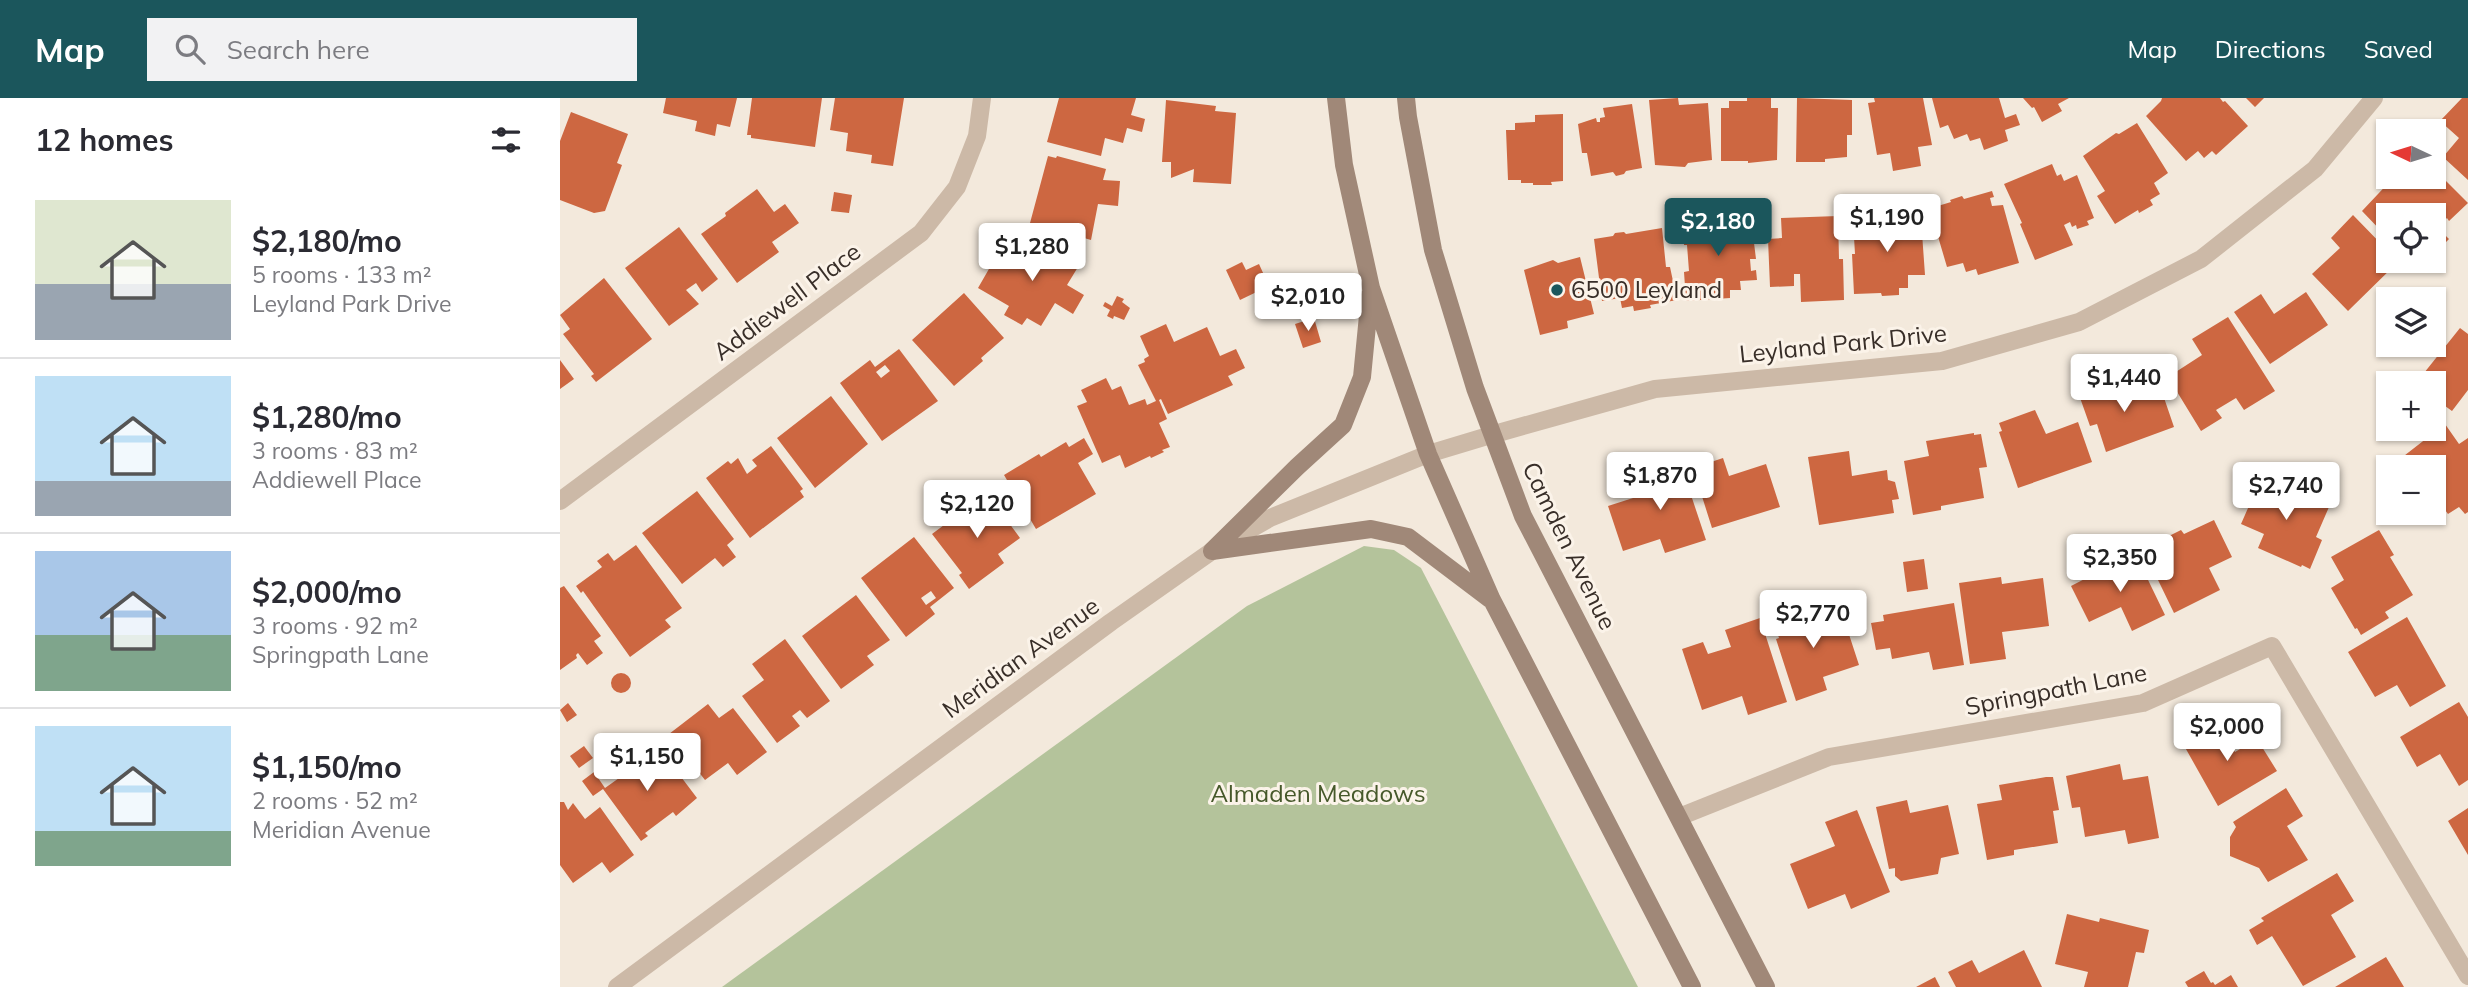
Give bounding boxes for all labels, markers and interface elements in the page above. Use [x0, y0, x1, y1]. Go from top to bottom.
search box [147, 18, 637, 81]
text: Map [35, 29, 105, 70]
icon: search [171, 30, 209, 68]
text: Search here [227, 33, 370, 66]
text: Map [2127, 34, 2177, 64]
text: Directions [2215, 34, 2326, 64]
text: Saved [2364, 34, 2433, 64]
north arrow [2376, 119, 2446, 189]
map controls [2376, 119, 2446, 525]
text: 12 homes [35, 121, 174, 159]
icon: filters [487, 121, 525, 159]
pin: $1,190 [1830, 194, 1944, 254]
pin: $2,180 [1661, 198, 1775, 258]
text: $1,190 [1850, 202, 1924, 231]
button: locate [2376, 203, 2446, 273]
text: $2,180 [1681, 206, 1755, 235]
text: $2,180/mo [252, 222, 402, 260]
pin: $1,280 [975, 223, 1089, 283]
icon: home [91, 228, 175, 312]
text: $1,280 [995, 231, 1069, 260]
street label: Addiewell Place [707, 236, 866, 366]
text: 5 rooms · 133 m² [252, 260, 432, 289]
pin: $2,010 [1251, 274, 1365, 333]
place label: 6500 Leyland [1571, 274, 1722, 304]
text: $2,010 [1271, 281, 1345, 310]
marker: 6500 Leyland [1549, 282, 1565, 298]
button: layers [2376, 287, 2446, 357]
text: Leyland Park Drive [252, 289, 452, 318]
street label: Leyland Park Drive [1738, 317, 1948, 369]
pin: $1,440 [2067, 354, 2181, 414]
text: $1,440 [2087, 362, 2161, 391]
button: + [2376, 371, 2446, 441]
text: $1,280/mo [252, 398, 402, 436]
icon: home [91, 404, 175, 488]
text: 3 rooms · 83 m² [252, 436, 418, 465]
pin: $1,870 [1603, 452, 1717, 512]
button: − [2376, 455, 2446, 525]
street label: Camden Avenue [1516, 457, 1623, 634]
text: $1,870 [1623, 460, 1697, 489]
pin: $2,740 [2229, 462, 2343, 522]
text: Addiewell Place [252, 465, 421, 494]
text: $2,740 [2249, 470, 2323, 499]
pin: $2,120 [920, 480, 1034, 540]
text: $2,120 [940, 488, 1014, 517]
pin: $2,350 [2063, 534, 2177, 594]
text: $2,350 [2083, 542, 2157, 571]
text: $2,000/mo [252, 573, 402, 611]
icon: home [91, 579, 175, 663]
street label: Meridian Avenue [936, 590, 1105, 724]
pin: $2,770 [1756, 590, 1870, 650]
text: $2,770 [1776, 598, 1850, 627]
text: 3 rooms · 92 m² [252, 611, 418, 640]
text: Springpath Lane [252, 640, 429, 669]
street label: Springpath Lane [1962, 657, 2149, 721]
pin: $2,000 [2170, 704, 2284, 763]
text: $2,000 [2190, 711, 2264, 740]
pin: $1,150 [590, 734, 704, 793]
text: $1,150 [610, 741, 684, 770]
text: $1,150/mo [252, 748, 402, 786]
icon: home [91, 754, 175, 838]
park label: Almaden Meadows [1210, 778, 1426, 808]
text: 2 rooms · 52 m² [252, 786, 418, 815]
text: Meridian Avenue [252, 815, 431, 844]

